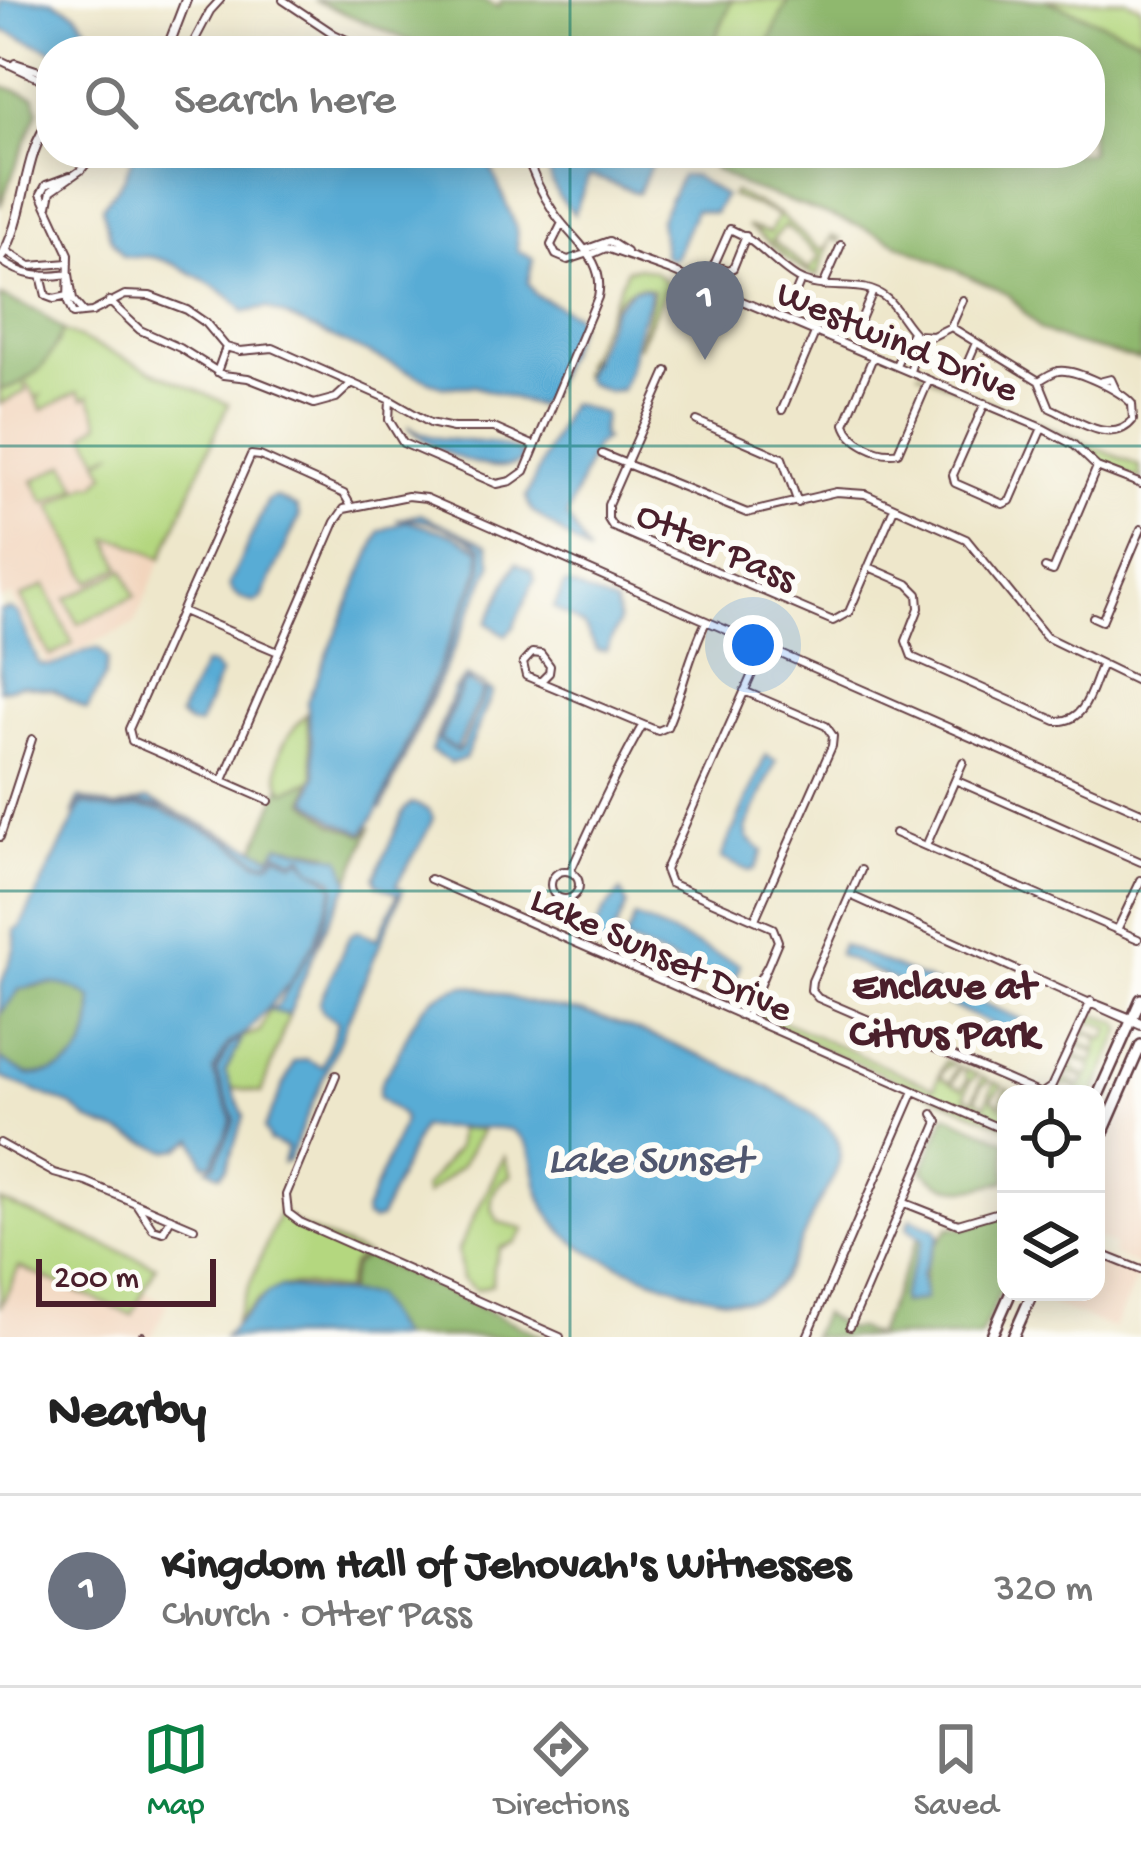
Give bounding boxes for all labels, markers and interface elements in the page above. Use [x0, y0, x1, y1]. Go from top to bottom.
search box [36, 36, 1105, 168]
icon: search [78, 69, 144, 135]
text: Search here [174, 76, 396, 129]
pin: 1 [666, 261, 744, 360]
street label: Westwind Drive [769, 273, 1025, 416]
street label: Otter Pass [628, 494, 804, 606]
your location [723, 615, 783, 675]
street label: Lake Sunset Drive [522, 879, 799, 1036]
district label: Enclave at Citrus Park [849, 965, 1043, 1062]
map controls [997, 1085, 1105, 1301]
button: locate [997, 1085, 1105, 1193]
water label: Lake Sunset [548, 1139, 757, 1188]
button: layers [997, 1193, 1105, 1301]
scale bar [36, 1253, 216, 1306]
text: 200 m [54, 1261, 139, 1299]
text: Nearby [48, 1385, 206, 1445]
text: Kingdom Hall of Jehovah's Witnesses [162, 1541, 851, 1594]
text: 1 [79, 1568, 95, 1614]
text: 320 m [995, 1568, 1093, 1614]
text: Church · Otter Pass [162, 1594, 472, 1640]
tab: Map [143, 1716, 209, 1826]
tab: Directions [494, 1716, 628, 1826]
tab: Saved [914, 1716, 998, 1826]

